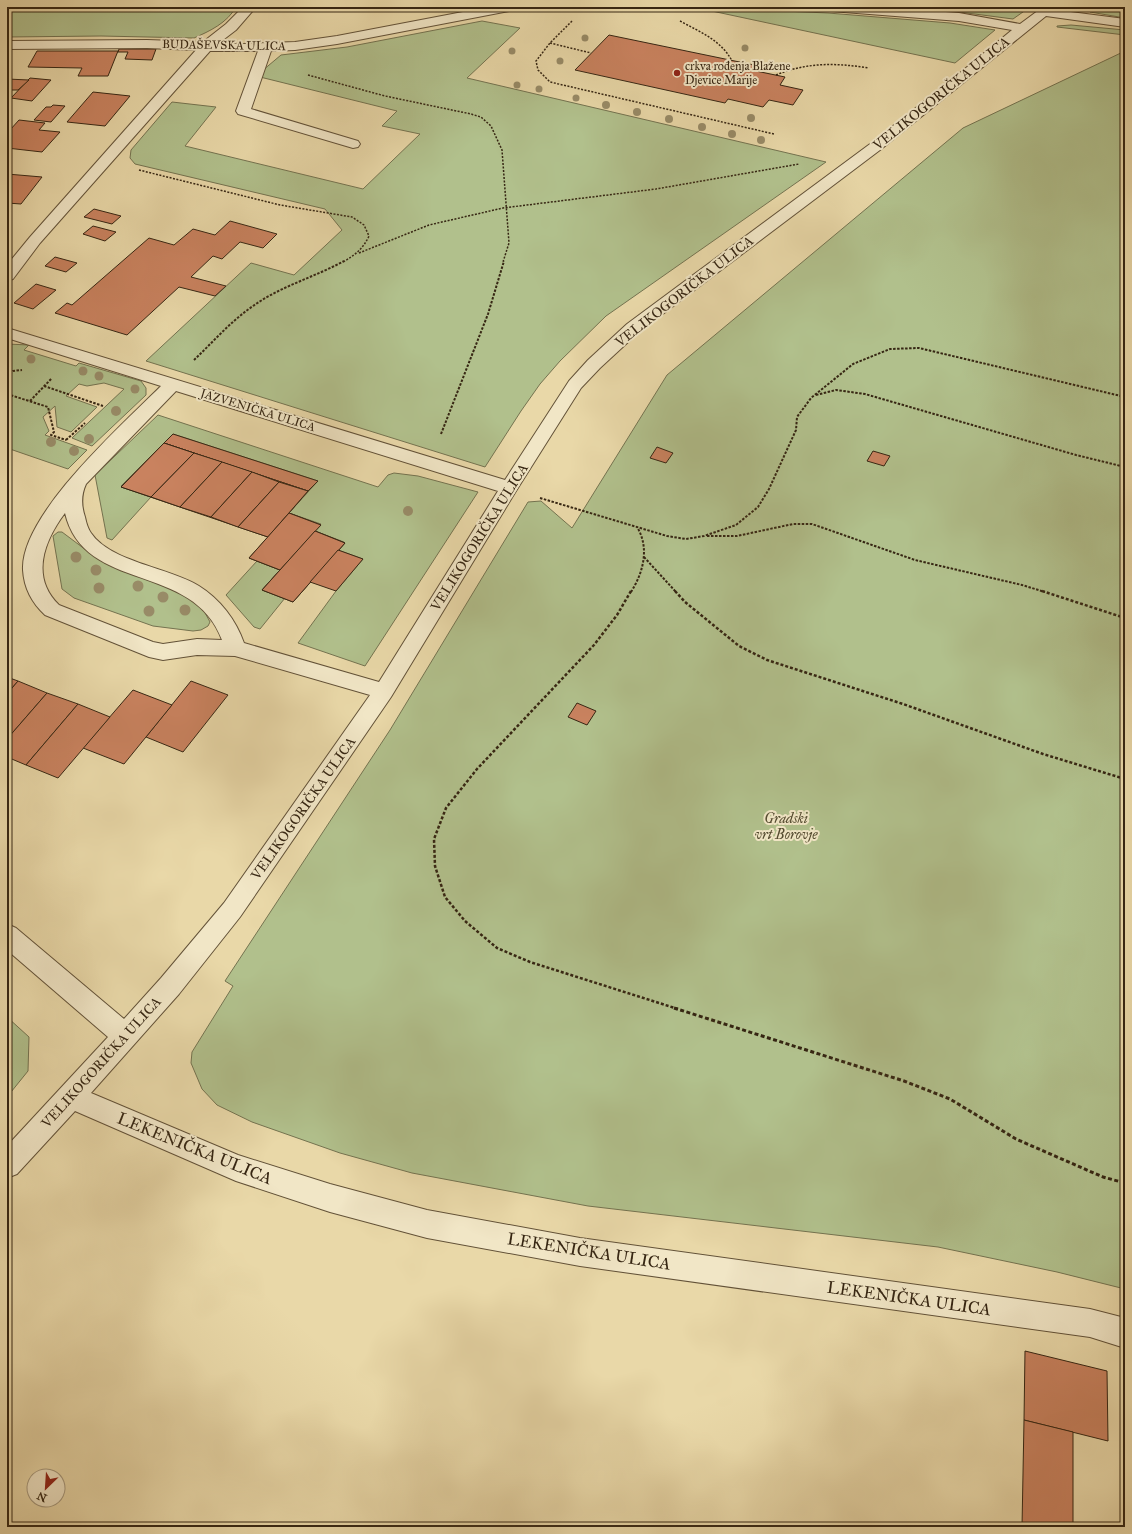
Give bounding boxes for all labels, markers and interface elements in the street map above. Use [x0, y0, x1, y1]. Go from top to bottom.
street label: VELIKOGORIČKA ULICA [868, 31, 1013, 154]
street label: BUDAŠEVSKA ULICA [162, 35, 286, 53]
place label: crkva rođenja Blažene Djevice Marije [685, 59, 790, 87]
marker: crkva rođenja Blažene Djevice Marije [672, 68, 682, 78]
street label: VELIKOGORIČKA ULICA [610, 230, 757, 351]
street label: JAZVENIČKA ULICA [197, 383, 318, 435]
street label: VELIKOGORIČKA ULICA [425, 459, 532, 615]
street label: VELIKOGORIČKA ULICA [245, 732, 360, 884]
park label: Gradski vrt Borovje [755, 810, 818, 843]
street label: VELIKOGORIČKA ULICA [36, 991, 165, 1132]
street label: LEKENIČKA ULICA [114, 1108, 276, 1189]
street label: LEKENIČKA ULICA [506, 1228, 673, 1275]
street label: LEKENIČKA ULICA [826, 1277, 993, 1320]
north arrow [26, 1468, 66, 1508]
text: N [34, 1488, 49, 1504]

